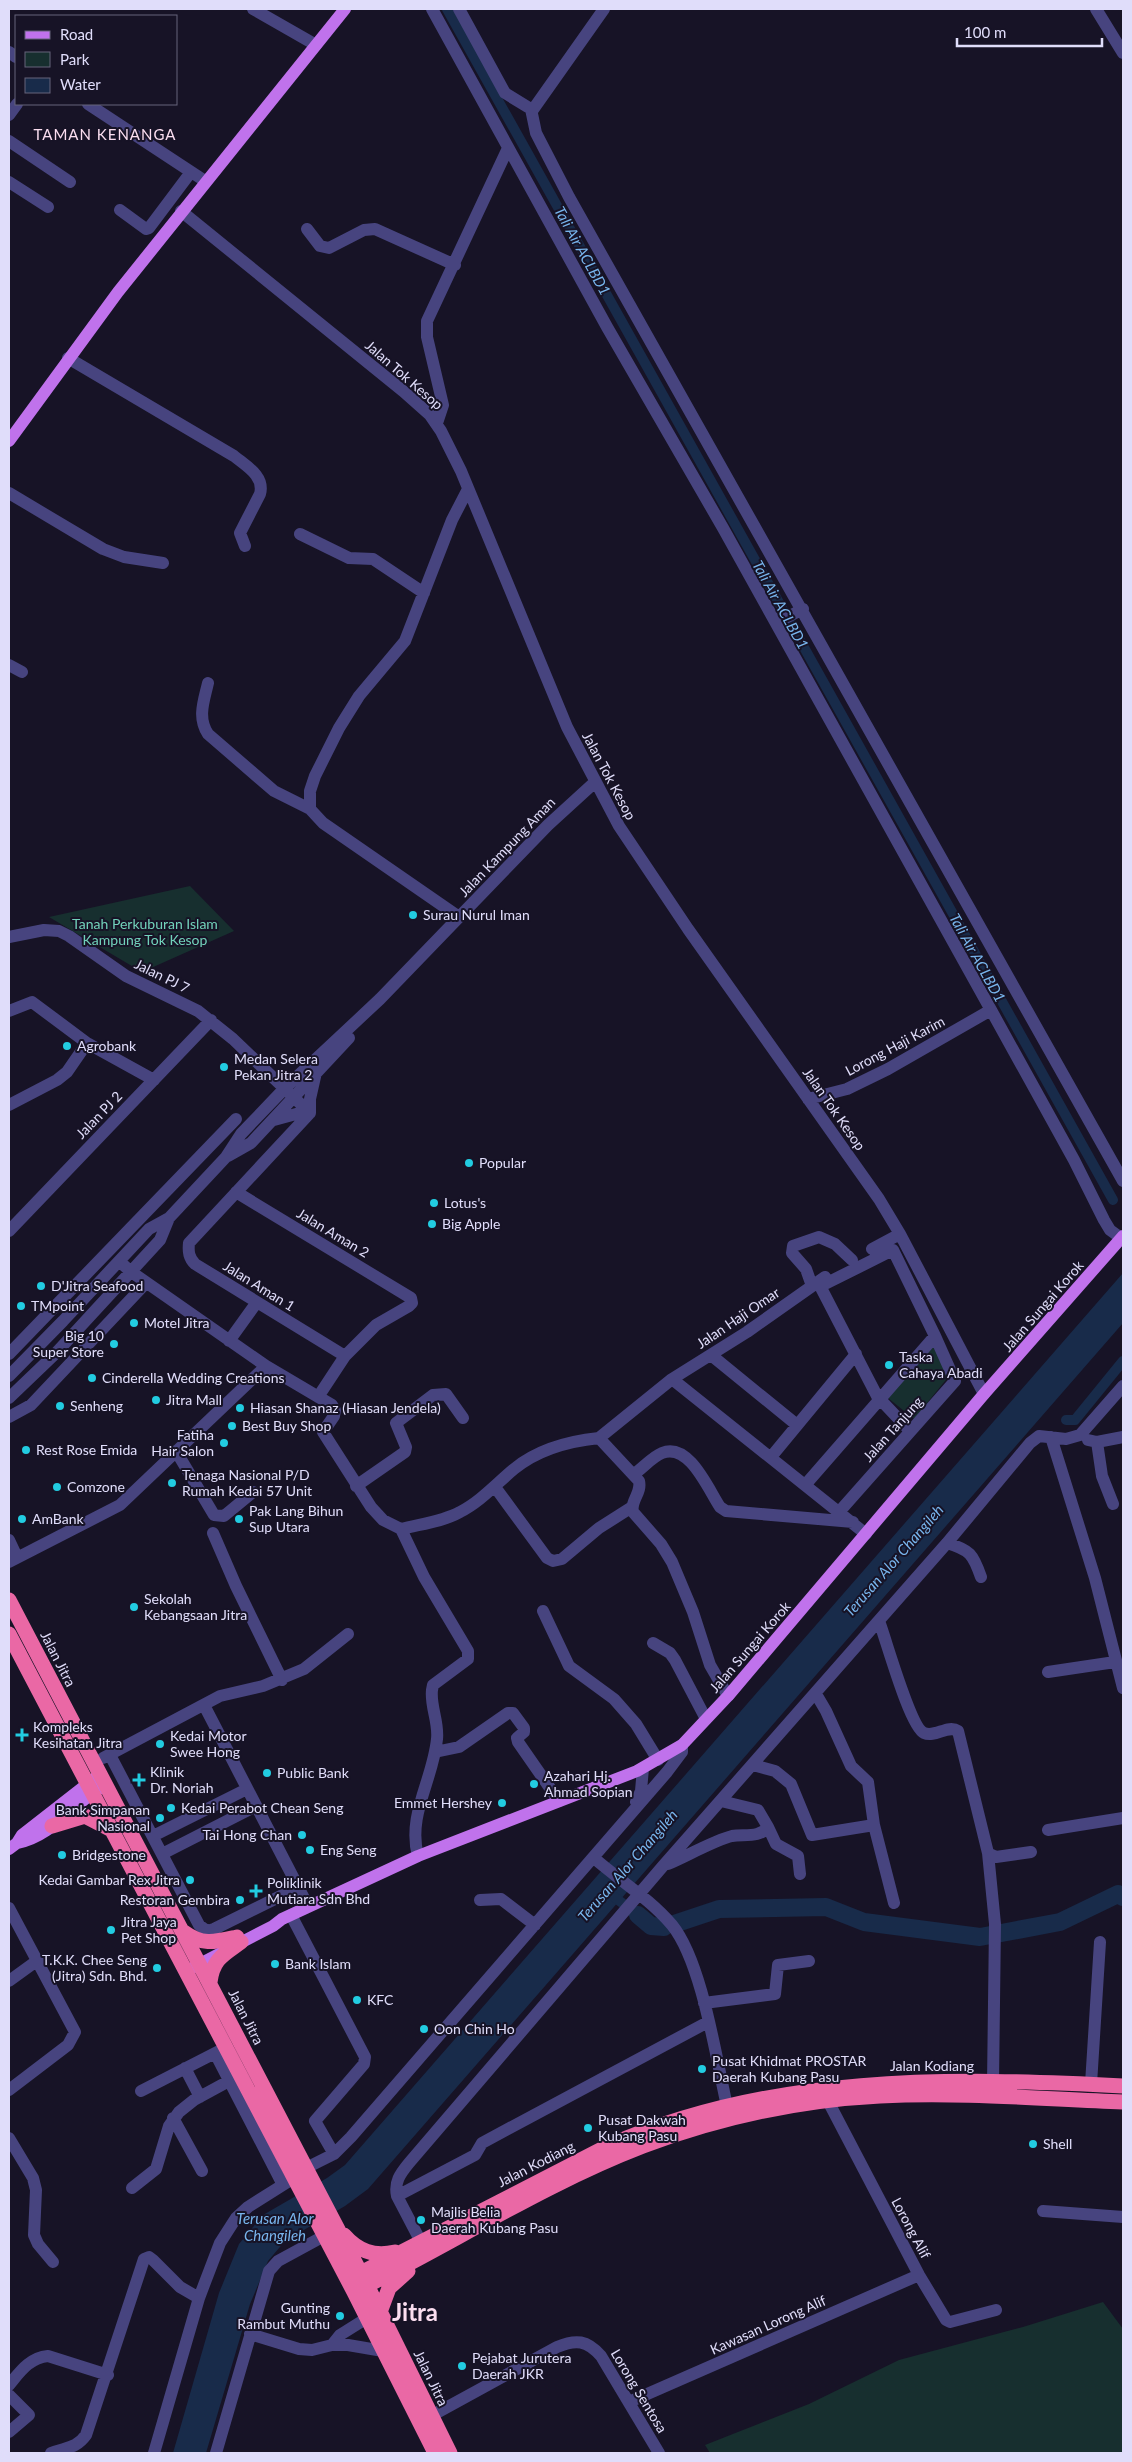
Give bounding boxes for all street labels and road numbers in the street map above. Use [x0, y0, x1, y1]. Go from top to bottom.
street label: Jalan Tok Kesop [362, 336, 447, 413]
street label: Jalan Tok Kesop [579, 729, 640, 823]
street label: Jalan Kampung Aman [455, 793, 558, 900]
street label: Jalan PJ 7 [132, 955, 193, 996]
street label: Lorong Haji Karim [842, 1012, 947, 1079]
street label: Jalan Tok Kesop [800, 1064, 869, 1153]
street label: Jalan PJ 2 [72, 1087, 125, 1142]
street label: Jalan Aman 2 [294, 1204, 372, 1261]
street label: Jalan Sungai Korok [998, 1256, 1087, 1355]
street label: Jalan Aman 1 [220, 1257, 298, 1314]
street label: Jalan Haji Omar [693, 1284, 783, 1352]
street label: Jalan Tanjung [859, 1393, 926, 1465]
street label: Jalan Sungai Korok [705, 1597, 794, 1696]
street label: Jalan Jitra [37, 1628, 80, 1689]
street label: Jalan Jitra [225, 1986, 268, 2047]
street label: Jalan Kodiang [890, 2057, 974, 2074]
street label: Jalan Kodiang [494, 2137, 577, 2190]
street label: Lorong Alif [888, 2194, 935, 2261]
street label: Kawasan Lorong Alif [707, 2291, 828, 2358]
street label: Lorong Sentosa [608, 2346, 671, 2436]
street label: Jalan Jitra [411, 2347, 452, 2408]

